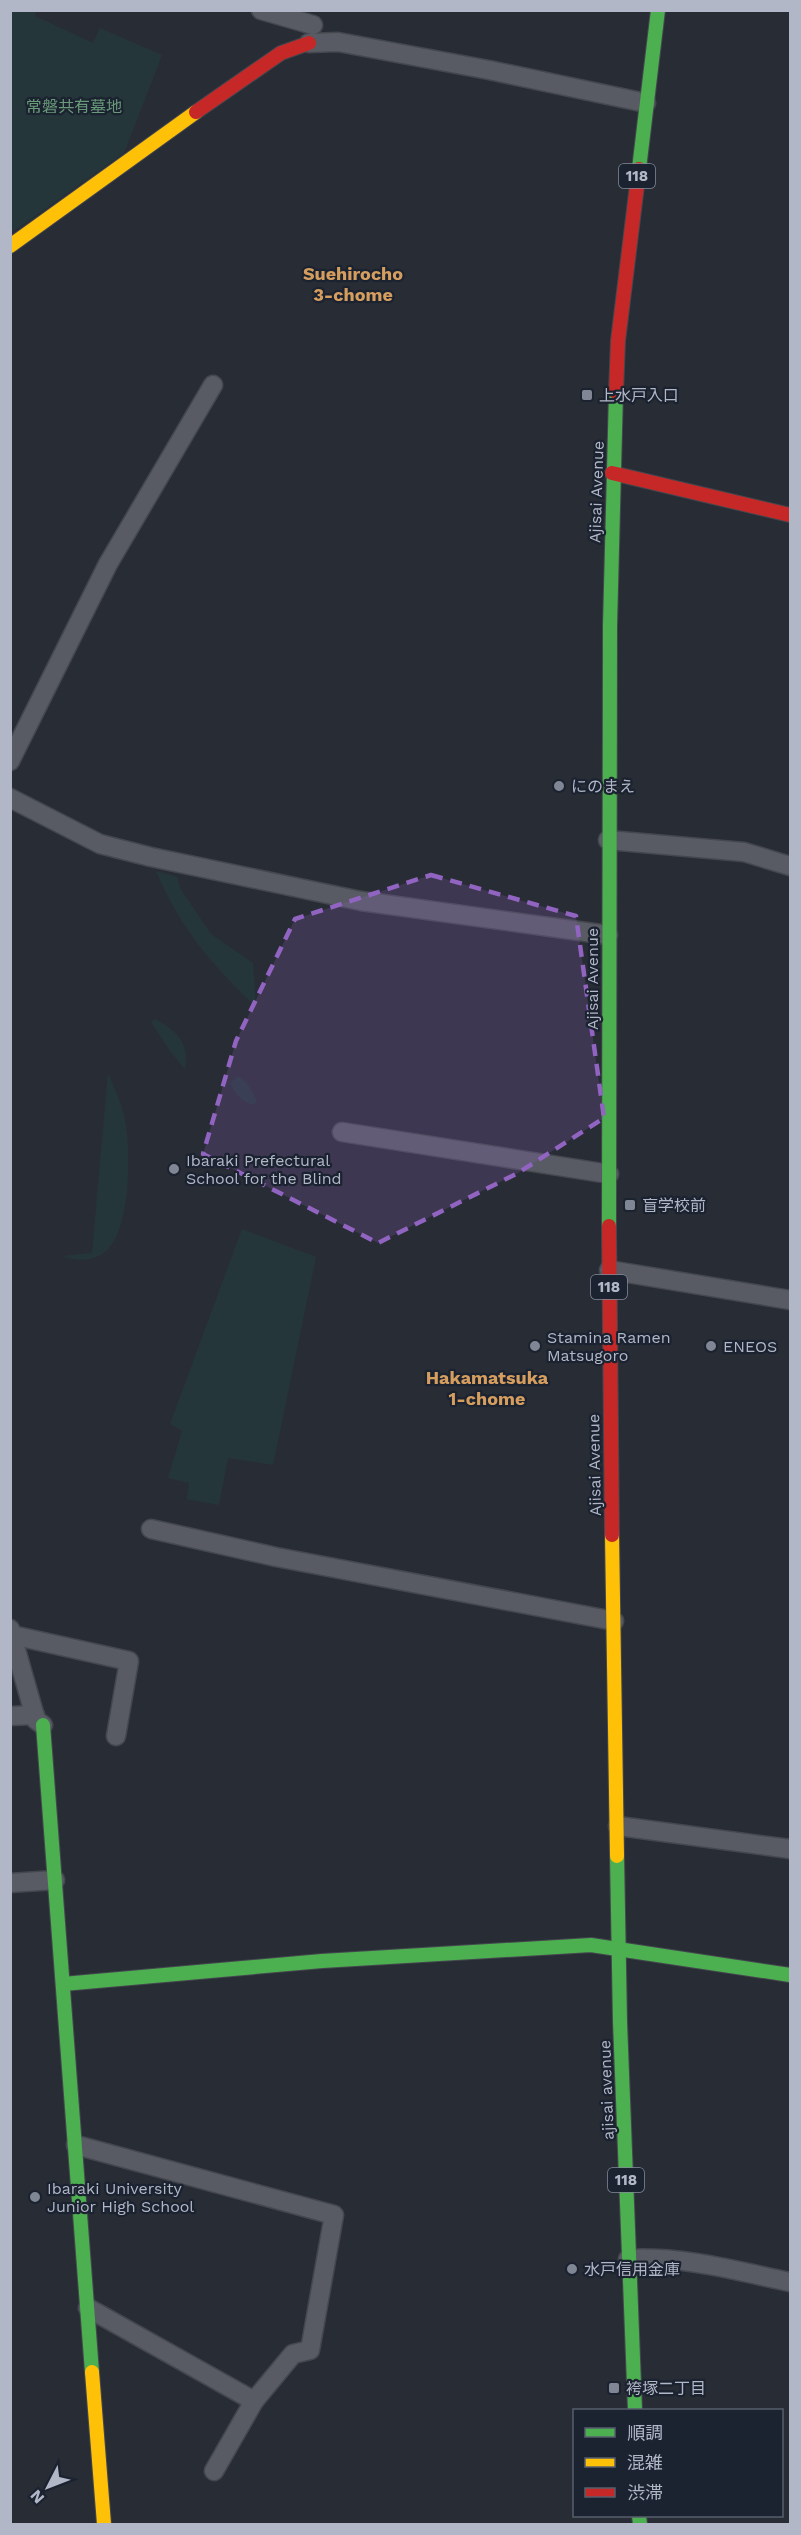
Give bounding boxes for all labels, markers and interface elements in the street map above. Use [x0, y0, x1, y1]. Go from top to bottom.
park label: 常磐共有墓地 [26, 97, 122, 116]
road number: 118 [619, 164, 655, 188]
district label: Suehirocho 3-chome [303, 263, 403, 305]
place label: 上水戸入口 [599, 386, 679, 405]
marker: 上水戸入口 [580, 388, 594, 402]
street label: Ajisai Avenue [585, 441, 608, 543]
place label: にのまえ [571, 777, 635, 796]
marker: にのまえ [552, 779, 566, 793]
street label: Ajisai Avenue [583, 928, 602, 1030]
place label: Ibaraki Prefectural School for the Blind [186, 1151, 342, 1188]
marker: Ibaraki Prefectural School for the Blind [167, 1162, 181, 1176]
place label: 盲学校前 [642, 1196, 706, 1215]
marker: 盲学校前 [623, 1198, 637, 1212]
road number: 118 [591, 1275, 627, 1299]
place label: Stamina Ramen Matsugoro [547, 1328, 671, 1365]
place label: ENEOS [723, 1337, 777, 1356]
marker: Stamina Ramen Matsugoro [528, 1339, 542, 1353]
marker: ENEOS [704, 1339, 718, 1353]
district label: Hakamatsuka 1-chome [426, 1367, 549, 1409]
street label: Ajisai Avenue [584, 1414, 605, 1516]
street label: ajisai avenue [595, 2040, 618, 2140]
road number: 118 [608, 2168, 644, 2192]
place label: Ibaraki University Junior High School [47, 2179, 194, 2216]
marker: Ibaraki University Junior High School [28, 2190, 42, 2204]
place label: 水戸信用金庫 [584, 2260, 680, 2279]
marker: 水戸信用金庫 [565, 2262, 579, 2276]
place label: 袴塚二丁目 [626, 2379, 706, 2398]
marker: 袴塚二丁目 [607, 2381, 621, 2395]
legend [573, 2409, 783, 2517]
text: 順調 [627, 2422, 663, 2443]
text: 混雑 [627, 2452, 663, 2473]
north arrow [18, 2457, 78, 2517]
text: 渋滞 [627, 2482, 663, 2503]
text: N [26, 2486, 48, 2507]

